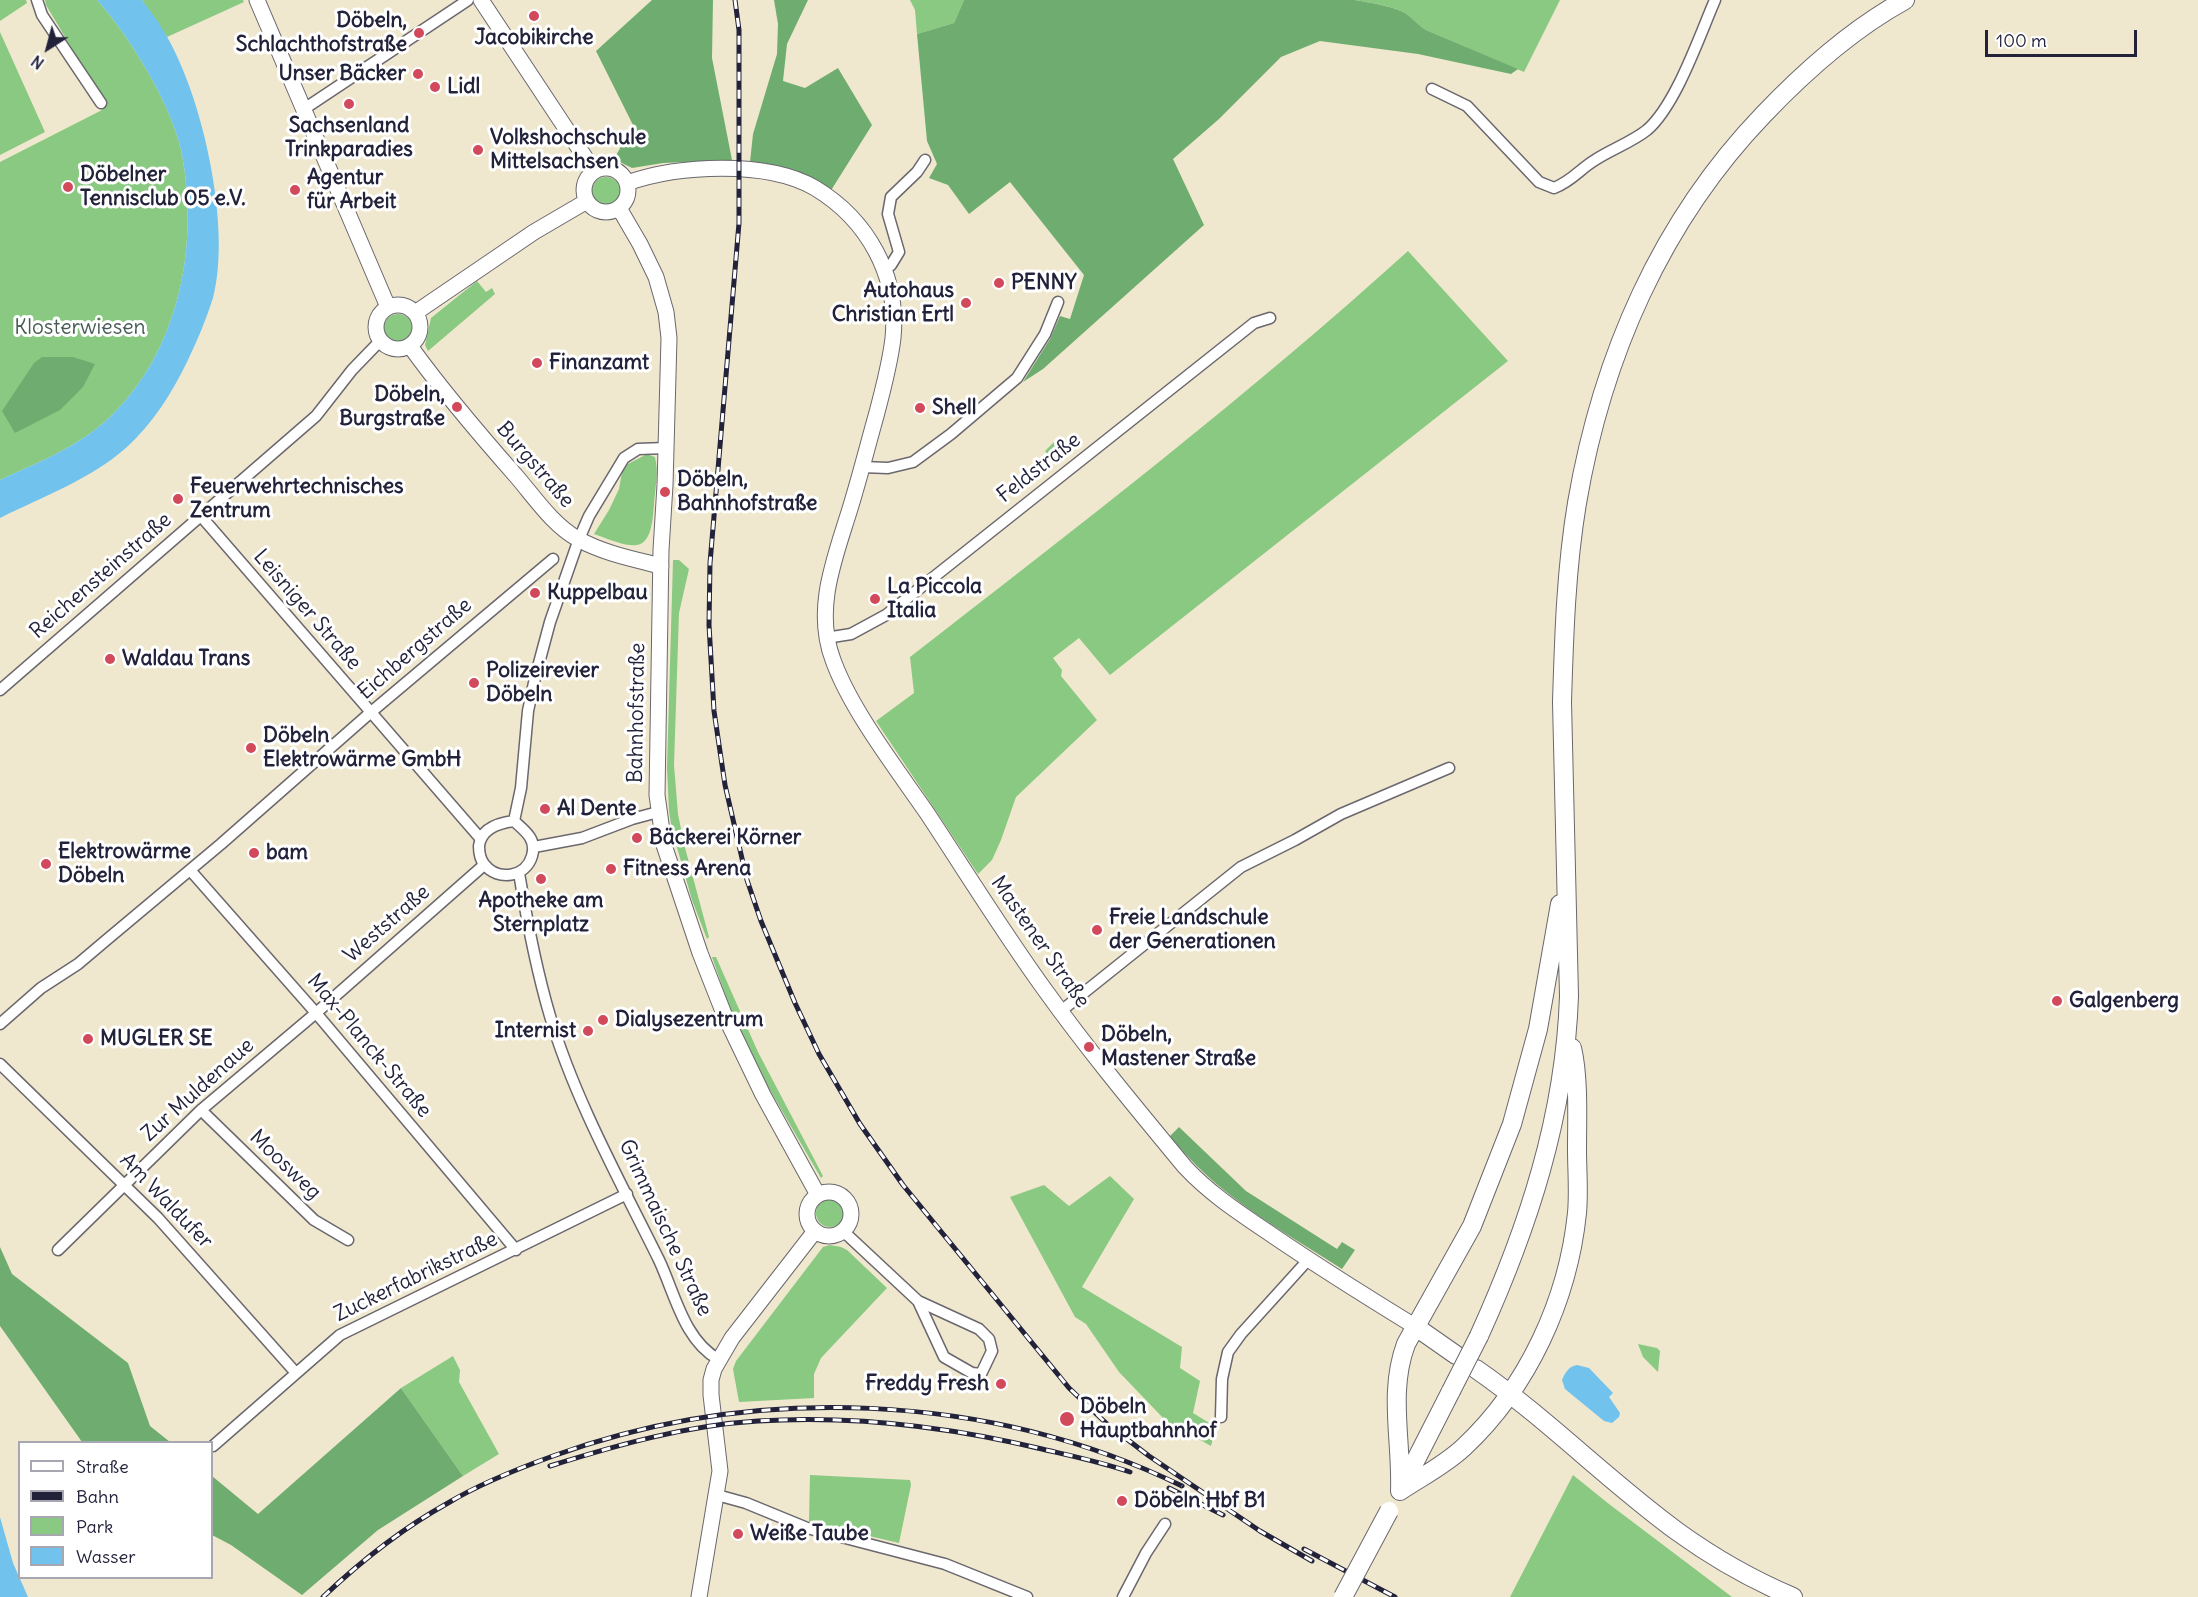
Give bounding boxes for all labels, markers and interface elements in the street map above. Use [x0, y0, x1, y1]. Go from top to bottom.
place label: Döbeln, Schlachthofstraße [236, 8, 407, 58]
marker: Jacobikirche [527, 9, 541, 23]
north arrow [18, 18, 78, 78]
scale bar [1988, 18, 2140, 56]
place label: Jacobikirche [474, 25, 594, 51]
marker: Döbeln, Schlachthofstraße [412, 26, 426, 40]
text: 100 m [1996, 29, 2047, 52]
text: N [27, 51, 48, 74]
place label: Unser Bäcker [278, 61, 406, 87]
marker: Unser Bäcker [411, 67, 425, 81]
place label: Lidl [447, 74, 480, 100]
marker: Lidl [428, 80, 442, 94]
marker: Sachsenland Trinkparadies [342, 97, 356, 111]
place label: Sachsenland Trinkparadies [285, 113, 413, 163]
place label: Volkshochschule Mittelsachsen [490, 125, 646, 175]
marker: Volkshochschule Mittelsachsen [471, 143, 485, 157]
place label: Döbelner Tennisclub 05 e.V. [80, 162, 246, 212]
place label: Agentur für Arbeit [307, 165, 396, 215]
marker: Döbelner Tennisclub 05 e.V. [61, 180, 75, 194]
marker: Agentur für Arbeit [288, 183, 302, 197]
place label: PENNY [1011, 270, 1077, 296]
marker: PENNY [992, 276, 1006, 290]
place label: Autohaus Christian Ertl [832, 278, 954, 328]
marker: Autohaus Christian Ertl [959, 296, 973, 310]
park label: Klosterwiesen [14, 315, 146, 341]
place label: Finanzamt [549, 350, 649, 376]
marker: Finanzamt [530, 356, 544, 370]
place label: Döbeln, Burgstraße [339, 382, 445, 432]
place label: Shell [932, 395, 977, 421]
marker: Döbeln, Burgstraße [450, 400, 464, 414]
marker: Shell [913, 401, 927, 415]
street label: Burgstraße [491, 417, 579, 513]
street label: Feldstraße [992, 428, 1086, 508]
place label: Döbeln, Bahnhofstraße [677, 467, 817, 517]
place label: Feuerwehrtechnisches Zentrum [190, 474, 404, 524]
marker: Döbeln, Bahnhofstraße [658, 485, 672, 499]
marker: Feuerwehrtechnisches Zentrum [171, 492, 185, 506]
street label: Reichensteinstraße [25, 508, 177, 644]
street label: Leisniger Straße [248, 545, 366, 675]
place label: La Piccola Italia [887, 574, 982, 624]
place label: Kuppelbau [547, 580, 648, 606]
marker: Kuppelbau [528, 586, 542, 600]
marker: La Piccola Italia [868, 592, 882, 606]
street label: Eichbergstraße [353, 593, 477, 705]
street label: Bahnhofstraße [623, 643, 651, 783]
place label: Waldau Trans [122, 646, 250, 672]
marker: Waldau Trans [103, 652, 117, 666]
place label: Polizeirevier Döbeln [486, 658, 599, 708]
marker: Polizeirevier Döbeln [467, 676, 481, 690]
place label: Döbeln Elektrowärme GmbH [263, 723, 461, 773]
marker: Döbeln Elektrowärme GmbH [244, 741, 258, 755]
place label: Al Dente [557, 796, 637, 822]
marker: Al Dente [538, 802, 552, 816]
place label: Bäckerei Körner [649, 825, 801, 851]
marker: Bäckerei Körner [630, 831, 644, 845]
place label: Elektrowärme Döbeln [58, 839, 191, 889]
place label: bam [266, 840, 308, 866]
marker: bam [247, 846, 261, 860]
place label: Fitness Arena [623, 856, 751, 882]
marker: Elektrowärme Döbeln [39, 857, 53, 871]
marker: Fitness Arena [604, 862, 618, 876]
street label: Mastener Straße [985, 871, 1095, 1013]
marker: Apotheke am Sternplatz [534, 872, 548, 886]
street label: Weststraße [339, 880, 435, 968]
place label: Apotheke am Sternplatz [479, 888, 603, 938]
place label: Freie Landschule der Generationen [1109, 905, 1276, 955]
marker: Freie Landschule der Generationen [1090, 923, 1104, 937]
street label: Max-Planck-Straße [302, 969, 436, 1123]
place label: Galgenberg [2069, 988, 2179, 1014]
marker: Galgenberg [2050, 994, 2064, 1008]
place label: Dialysezentrum [615, 1007, 763, 1033]
marker: Dialysezentrum [596, 1013, 610, 1027]
place label: Internist [495, 1018, 576, 1044]
place label: Döbeln, Mastener Straße [1101, 1022, 1256, 1072]
marker: Internist [581, 1024, 595, 1038]
place label: MUGLER SE [100, 1026, 213, 1052]
marker: MUGLER SE [81, 1032, 95, 1046]
street label: Zur Muldenaue [137, 1033, 259, 1147]
marker: Döbeln, Mastener Straße [1082, 1040, 1096, 1054]
street label: Moosweg [244, 1125, 326, 1205]
street label: Grimmaische Straße [613, 1136, 717, 1320]
street label: Am Waldufer [114, 1148, 218, 1254]
street label: Zuckerfabrikstraße [330, 1227, 502, 1327]
place label: Freddy Fresh [865, 1371, 989, 1397]
marker: Freddy Fresh [994, 1377, 1008, 1391]
place label: Döbeln Hauptbahnhof [1080, 1394, 1217, 1444]
marker: Döbeln Hauptbahnhof [1058, 1410, 1076, 1428]
legend [18, 1441, 213, 1579]
text: Straße [76, 1455, 129, 1478]
text: Bahn [76, 1485, 119, 1508]
place label: Döbeln Hbf B1 [1134, 1488, 1266, 1514]
marker: Döbeln Hbf B1 [1115, 1494, 1129, 1508]
text: Park [76, 1515, 113, 1538]
place label: Weiße Taube [750, 1521, 869, 1547]
marker: Weiße Taube [731, 1527, 745, 1541]
text: Wasser [76, 1545, 135, 1568]

